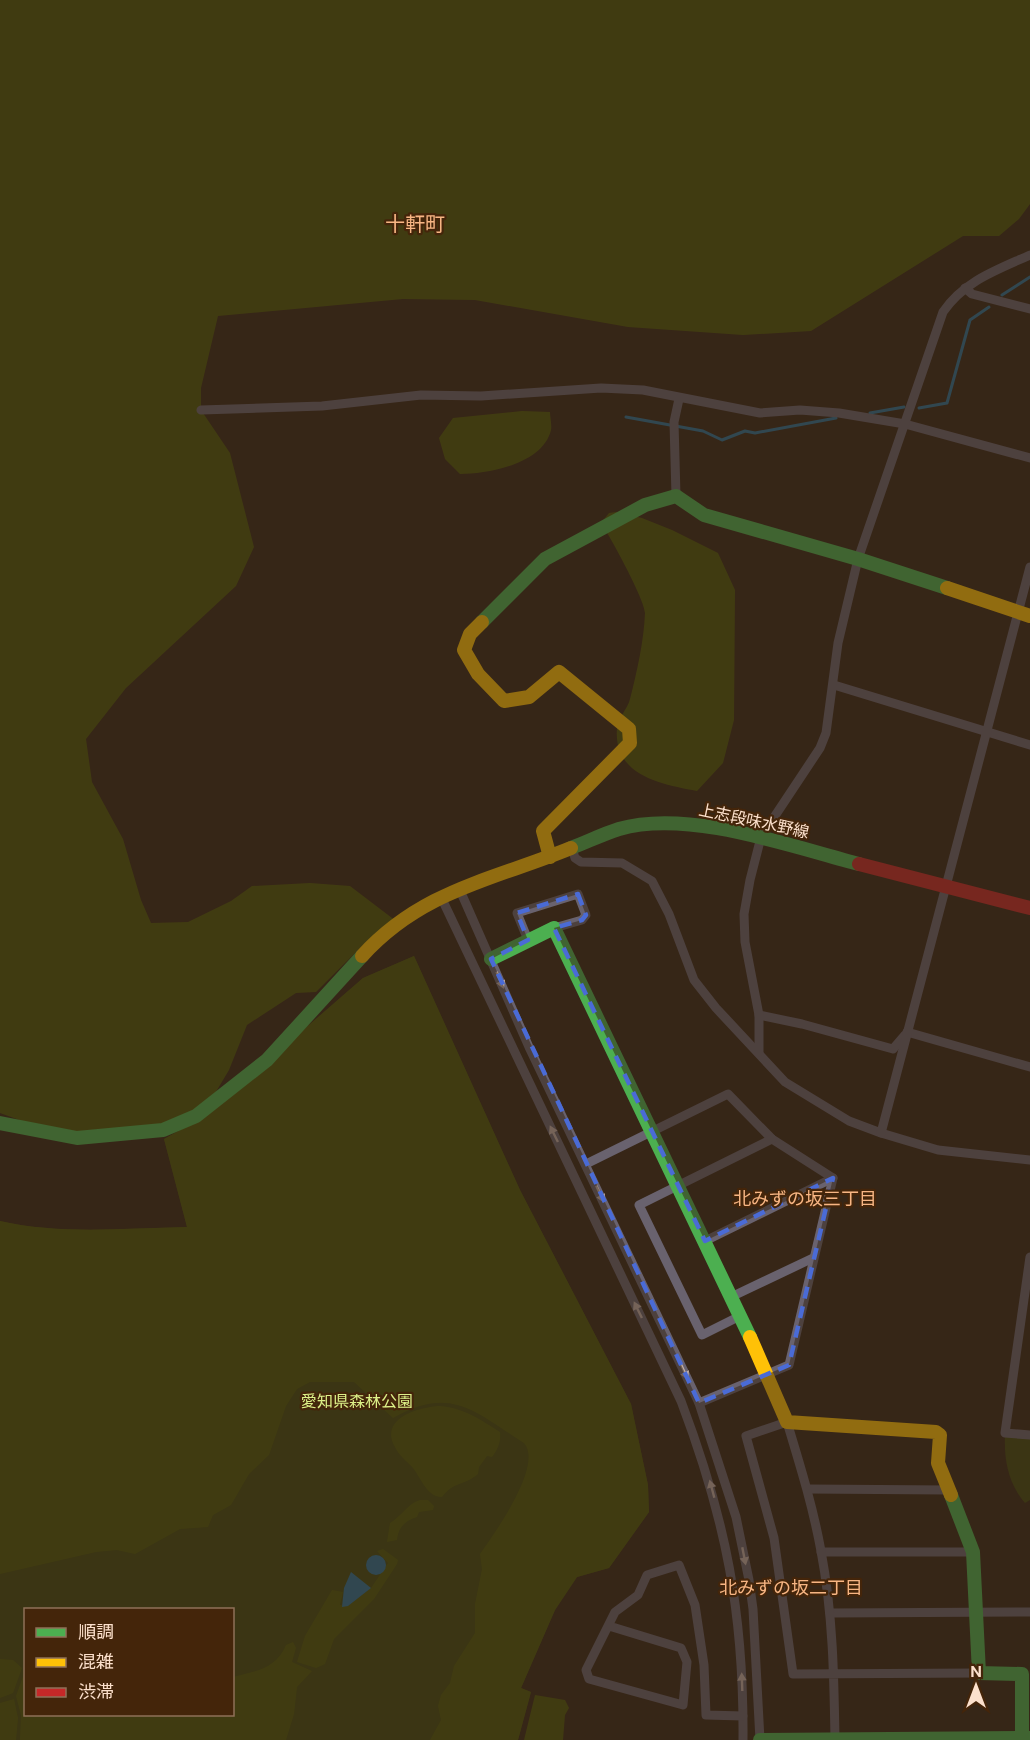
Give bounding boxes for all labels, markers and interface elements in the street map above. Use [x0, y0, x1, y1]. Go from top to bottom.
district label: 十軒町 [385, 211, 445, 237]
street label: 上志段味水野線 [697, 799, 811, 843]
one-way arrow [496, 971, 505, 989]
one-way arrow [549, 1125, 558, 1142]
one-way arrow [596, 1186, 605, 1203]
district label: 北みずの坂三丁目 [733, 1187, 877, 1211]
one-way arrow [633, 1301, 642, 1318]
one-way arrow [680, 1362, 689, 1379]
park label: 愛知県森林公園 [301, 1391, 413, 1412]
one-way arrow [707, 1480, 716, 1498]
one-way arrow [740, 1546, 749, 1565]
district label: 北みずの坂二丁目 [719, 1576, 863, 1600]
legend [24, 1608, 234, 1716]
text: 順調 [78, 1620, 114, 1644]
text: 混雑 [78, 1650, 114, 1674]
north arrow [946, 1656, 1006, 1716]
text: N [970, 1661, 982, 1682]
one-way arrow [737, 1672, 747, 1691]
text: 渋滞 [78, 1680, 114, 1704]

